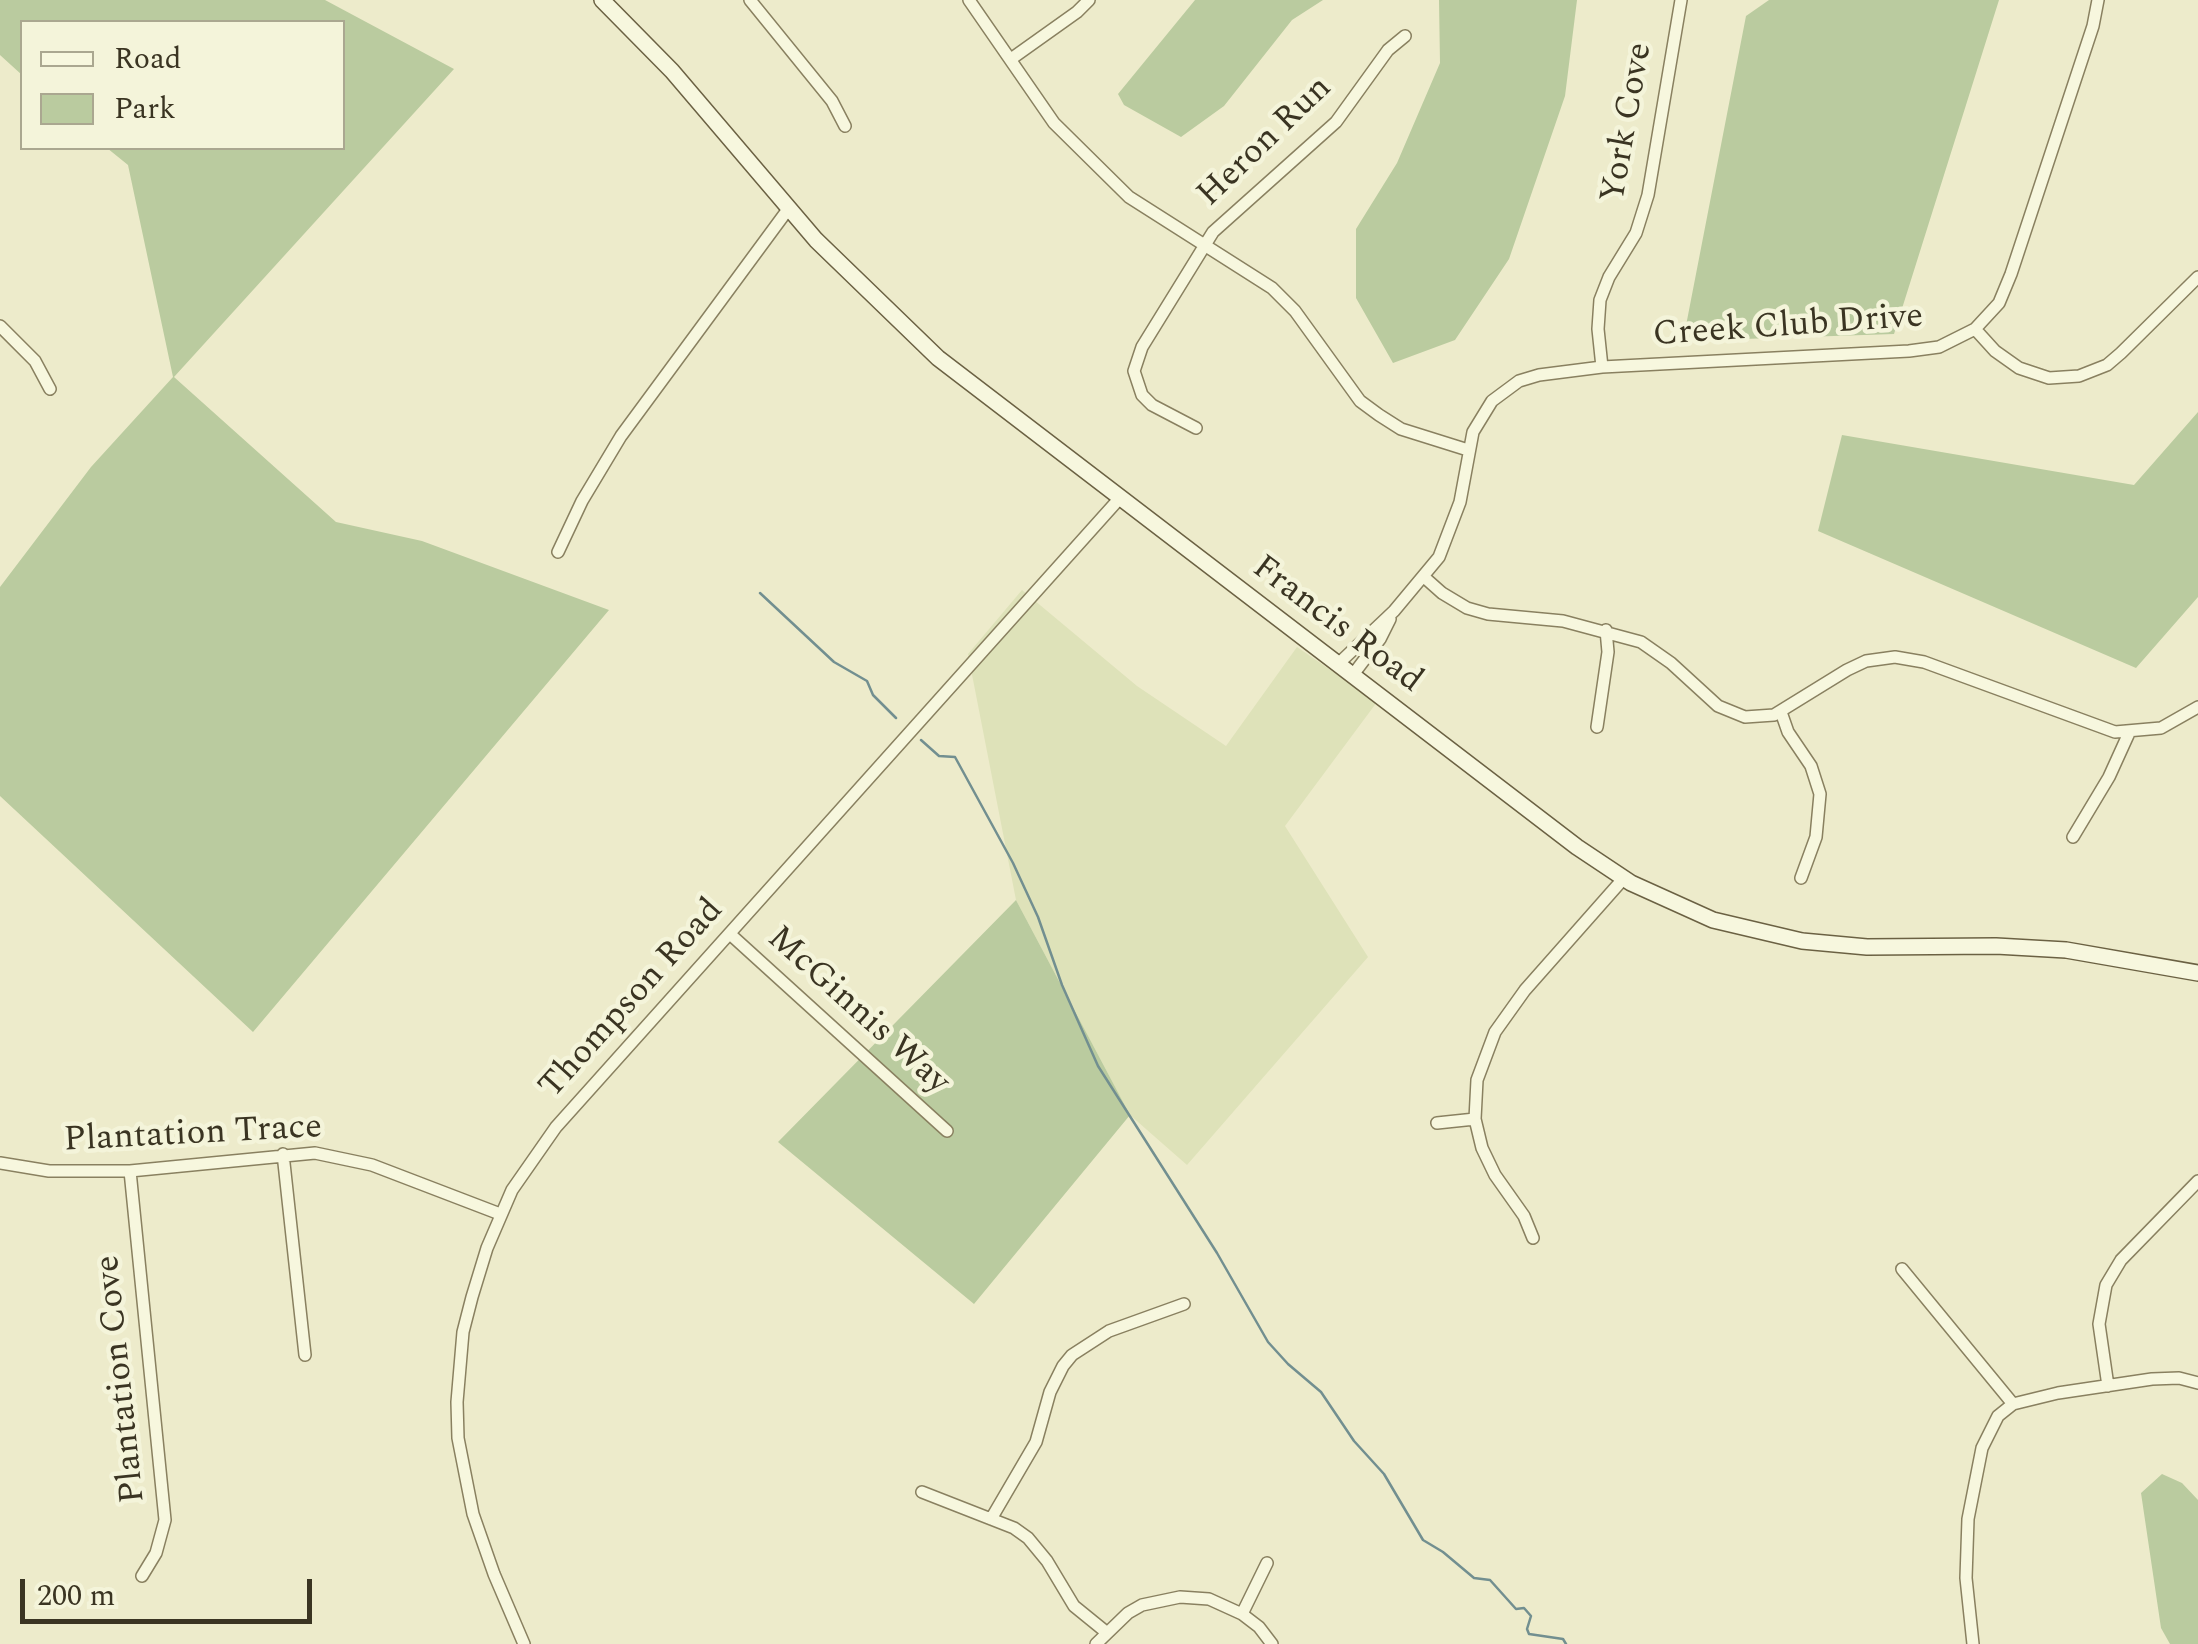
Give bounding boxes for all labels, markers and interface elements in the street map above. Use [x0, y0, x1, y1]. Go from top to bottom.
legend [20, 20, 345, 150]
text: Road [114, 36, 182, 82]
street label: York Cove [1594, 40, 1664, 206]
street label: Heron Run [1190, 69, 1342, 217]
text: Park [114, 86, 176, 132]
street label: Creek Club Drive [1651, 298, 1925, 358]
street label: Francis Road [1242, 548, 1430, 704]
street label: Thompson Road [532, 891, 734, 1109]
street label: McGinnis Way [757, 919, 957, 1105]
street label: Plantation Trace [63, 1108, 323, 1164]
street label: Plantation Cove [89, 1253, 157, 1505]
scale bar [25, 1559, 318, 1621]
text: 200 m [37, 1573, 115, 1619]

